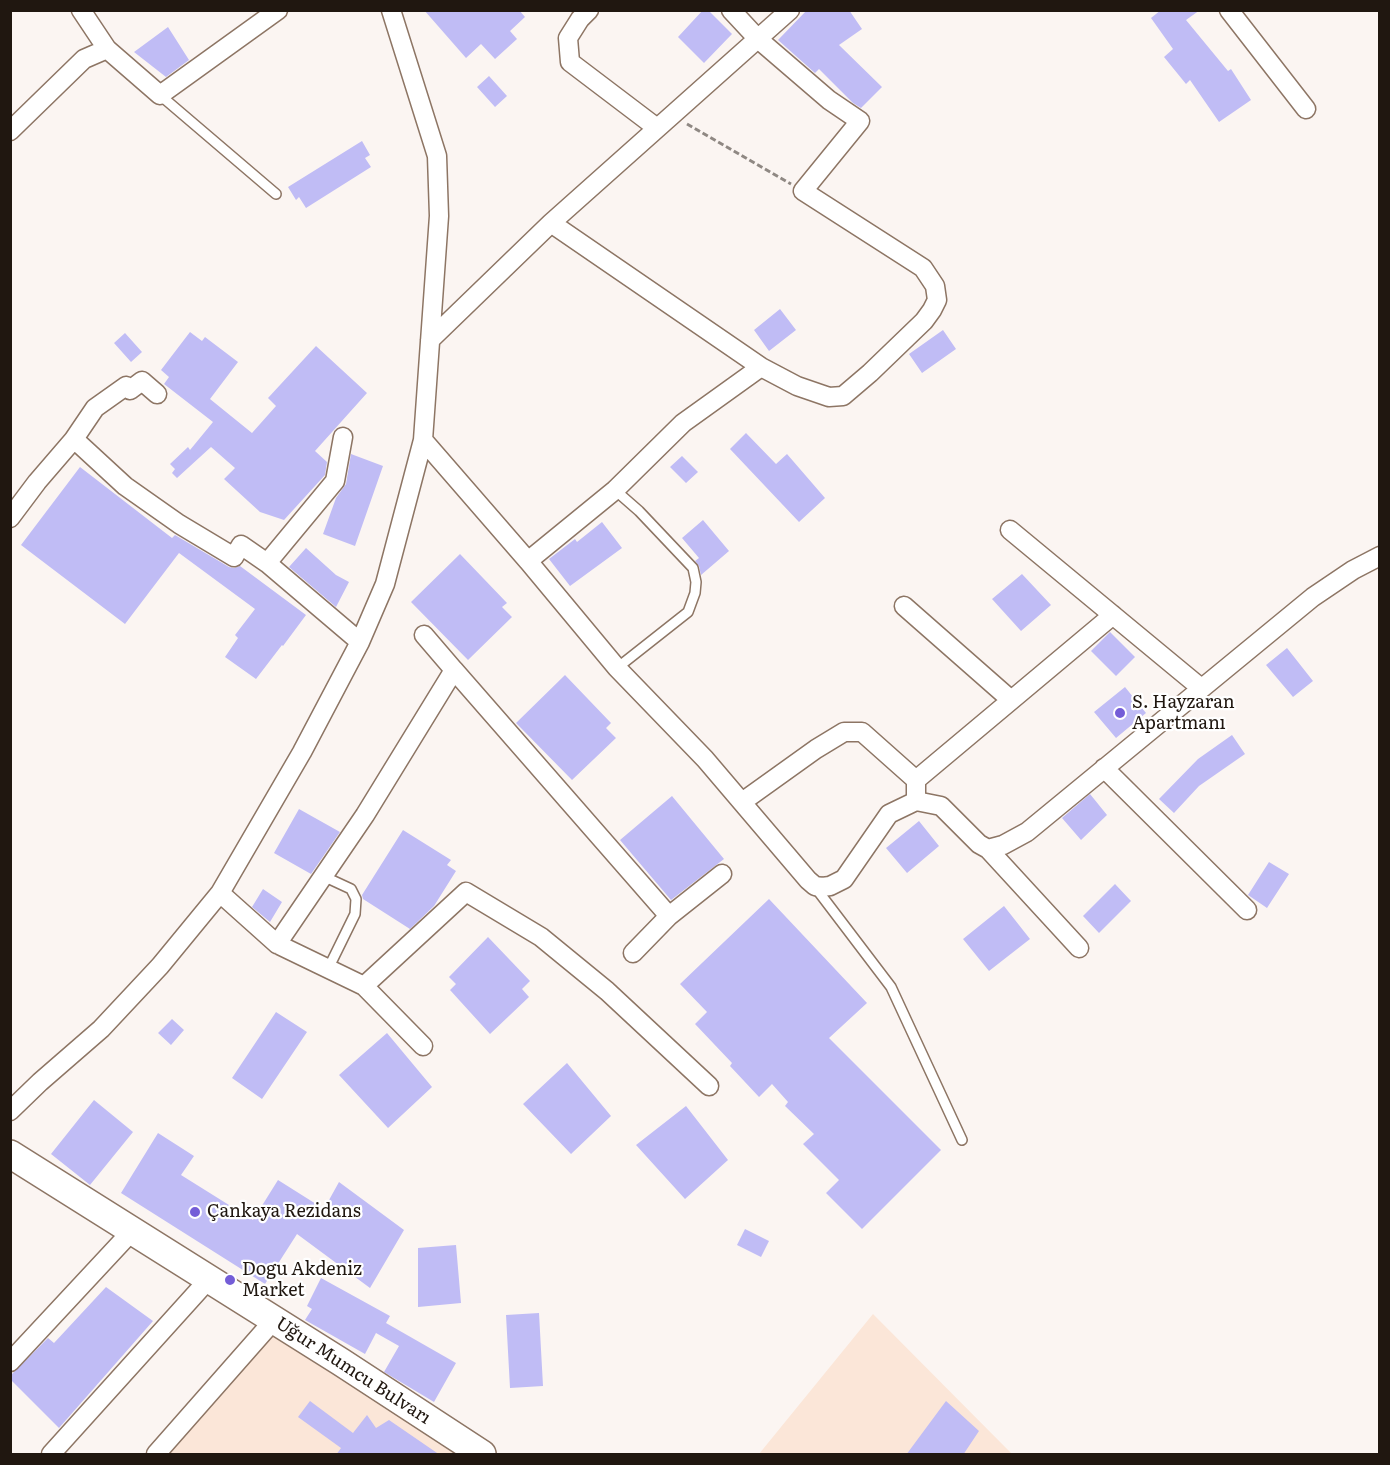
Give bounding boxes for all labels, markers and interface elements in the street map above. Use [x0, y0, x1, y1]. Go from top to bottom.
place label: S. Hayzaran Apartmanı [1132, 692, 1235, 734]
marker: S. Hayzaran Apartmanı [1113, 706, 1127, 720]
place label: Çankaya Rezidans [207, 1201, 361, 1223]
marker: Çankaya Rezidans [188, 1205, 202, 1219]
place label: Dogu Akdeniz Market [242, 1259, 362, 1302]
marker: Dogu Akdeniz Market [223, 1273, 237, 1287]
street label: Uğur Mumcu Bulvarı [271, 1313, 435, 1429]

